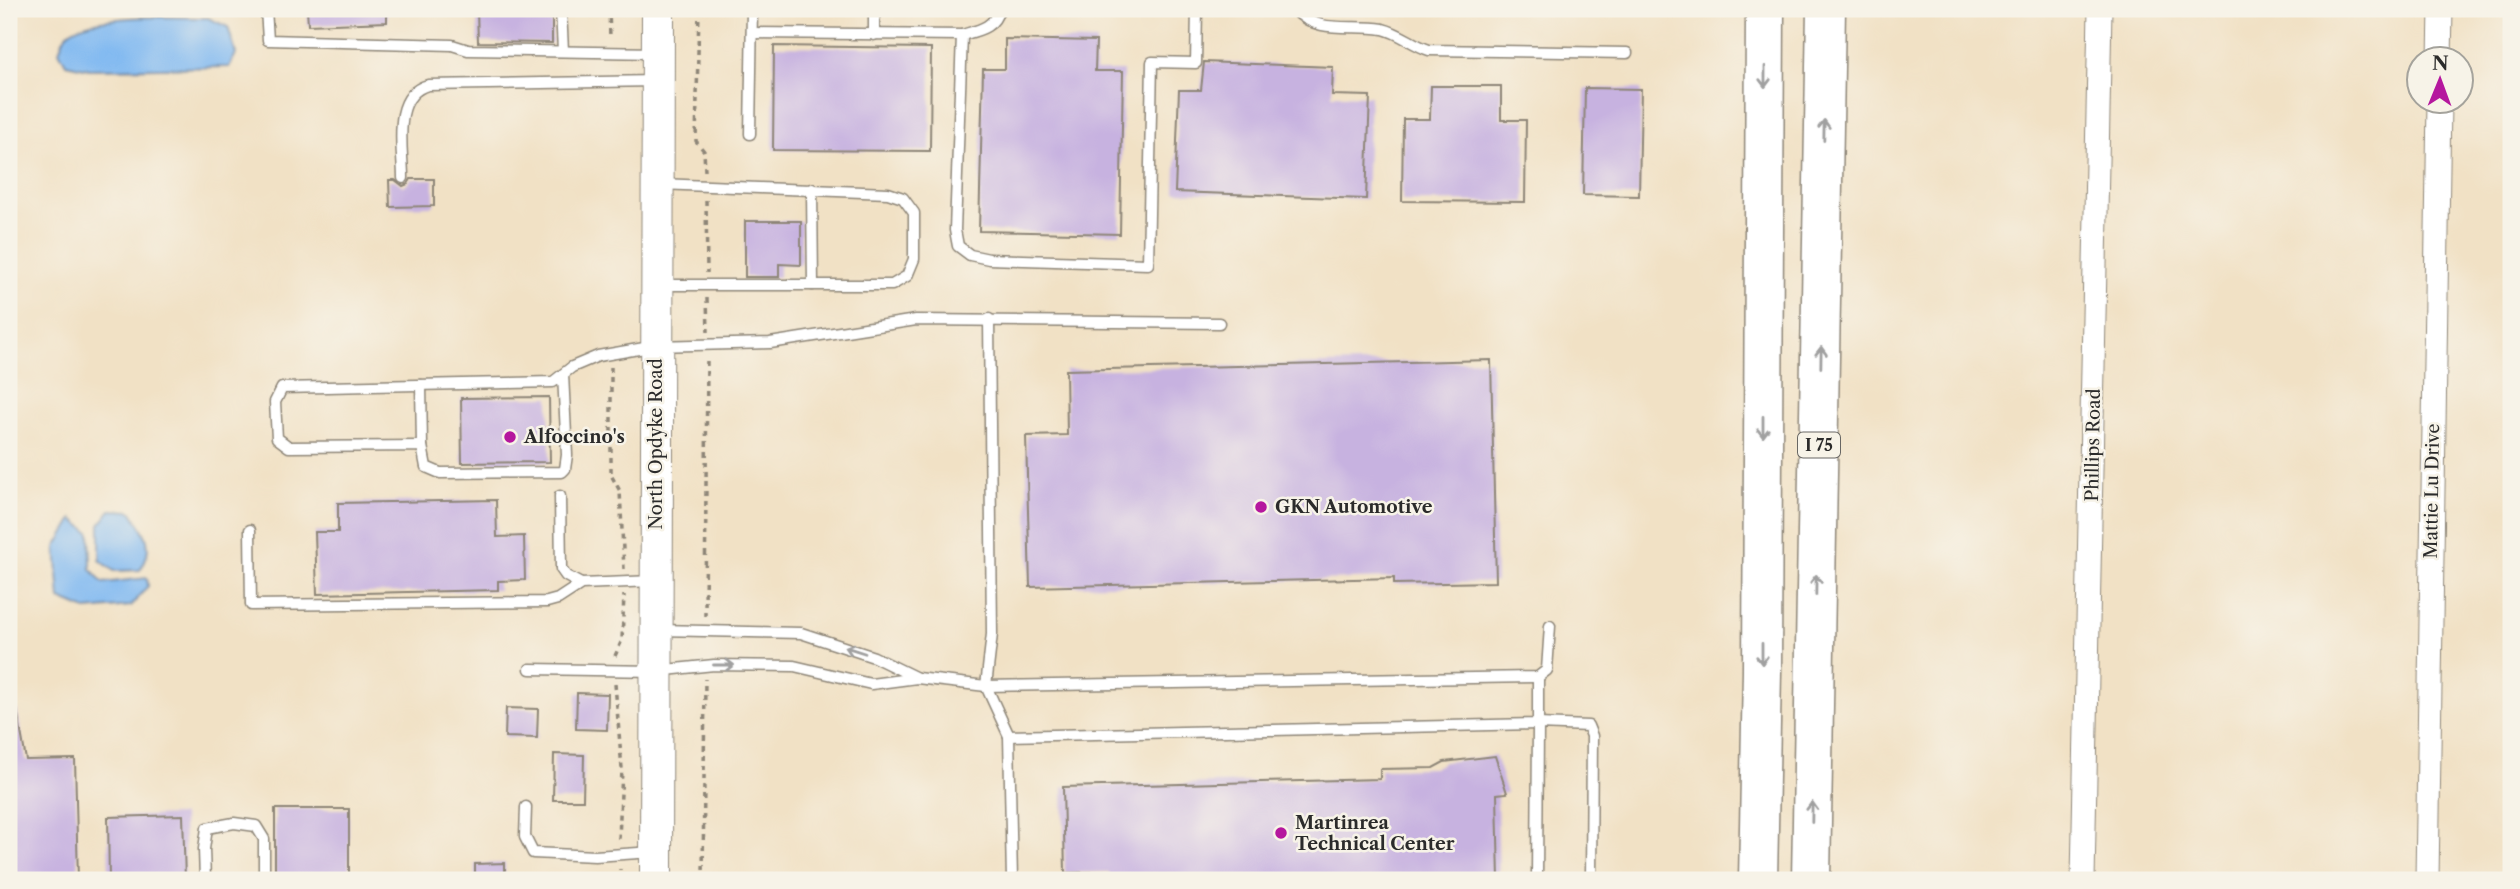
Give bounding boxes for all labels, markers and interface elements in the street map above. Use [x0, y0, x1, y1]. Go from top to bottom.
north arrow [2404, 46, 2474, 116]
text: N [2432, 52, 2449, 75]
one-way arrow [1758, 65, 1772, 88]
one-way arrow [1817, 118, 1831, 141]
one-way arrow [1814, 346, 1827, 369]
street label: North Opdyke Road [645, 358, 667, 530]
street label: Phillips Road [2081, 388, 2105, 502]
one-way arrow [1756, 415, 1770, 438]
street label: Mattie Lu Drive [2420, 423, 2444, 559]
place label: Alfoccino's [523, 426, 625, 448]
marker: Alfoccino's [502, 429, 518, 445]
road number: I 75 [1798, 432, 1840, 458]
place label: GKN Automotive [1275, 496, 1433, 518]
marker: GKN Automotive [1253, 499, 1269, 515]
one-way arrow [1809, 573, 1823, 596]
one-way arrow [844, 643, 866, 656]
one-way arrow [1755, 643, 1769, 666]
one-way arrow [712, 658, 735, 672]
one-way arrow [1806, 801, 1819, 824]
place label: Martinrea Technical Center [1295, 812, 1455, 855]
marker: Martinrea Technical Center [1273, 825, 1289, 841]

